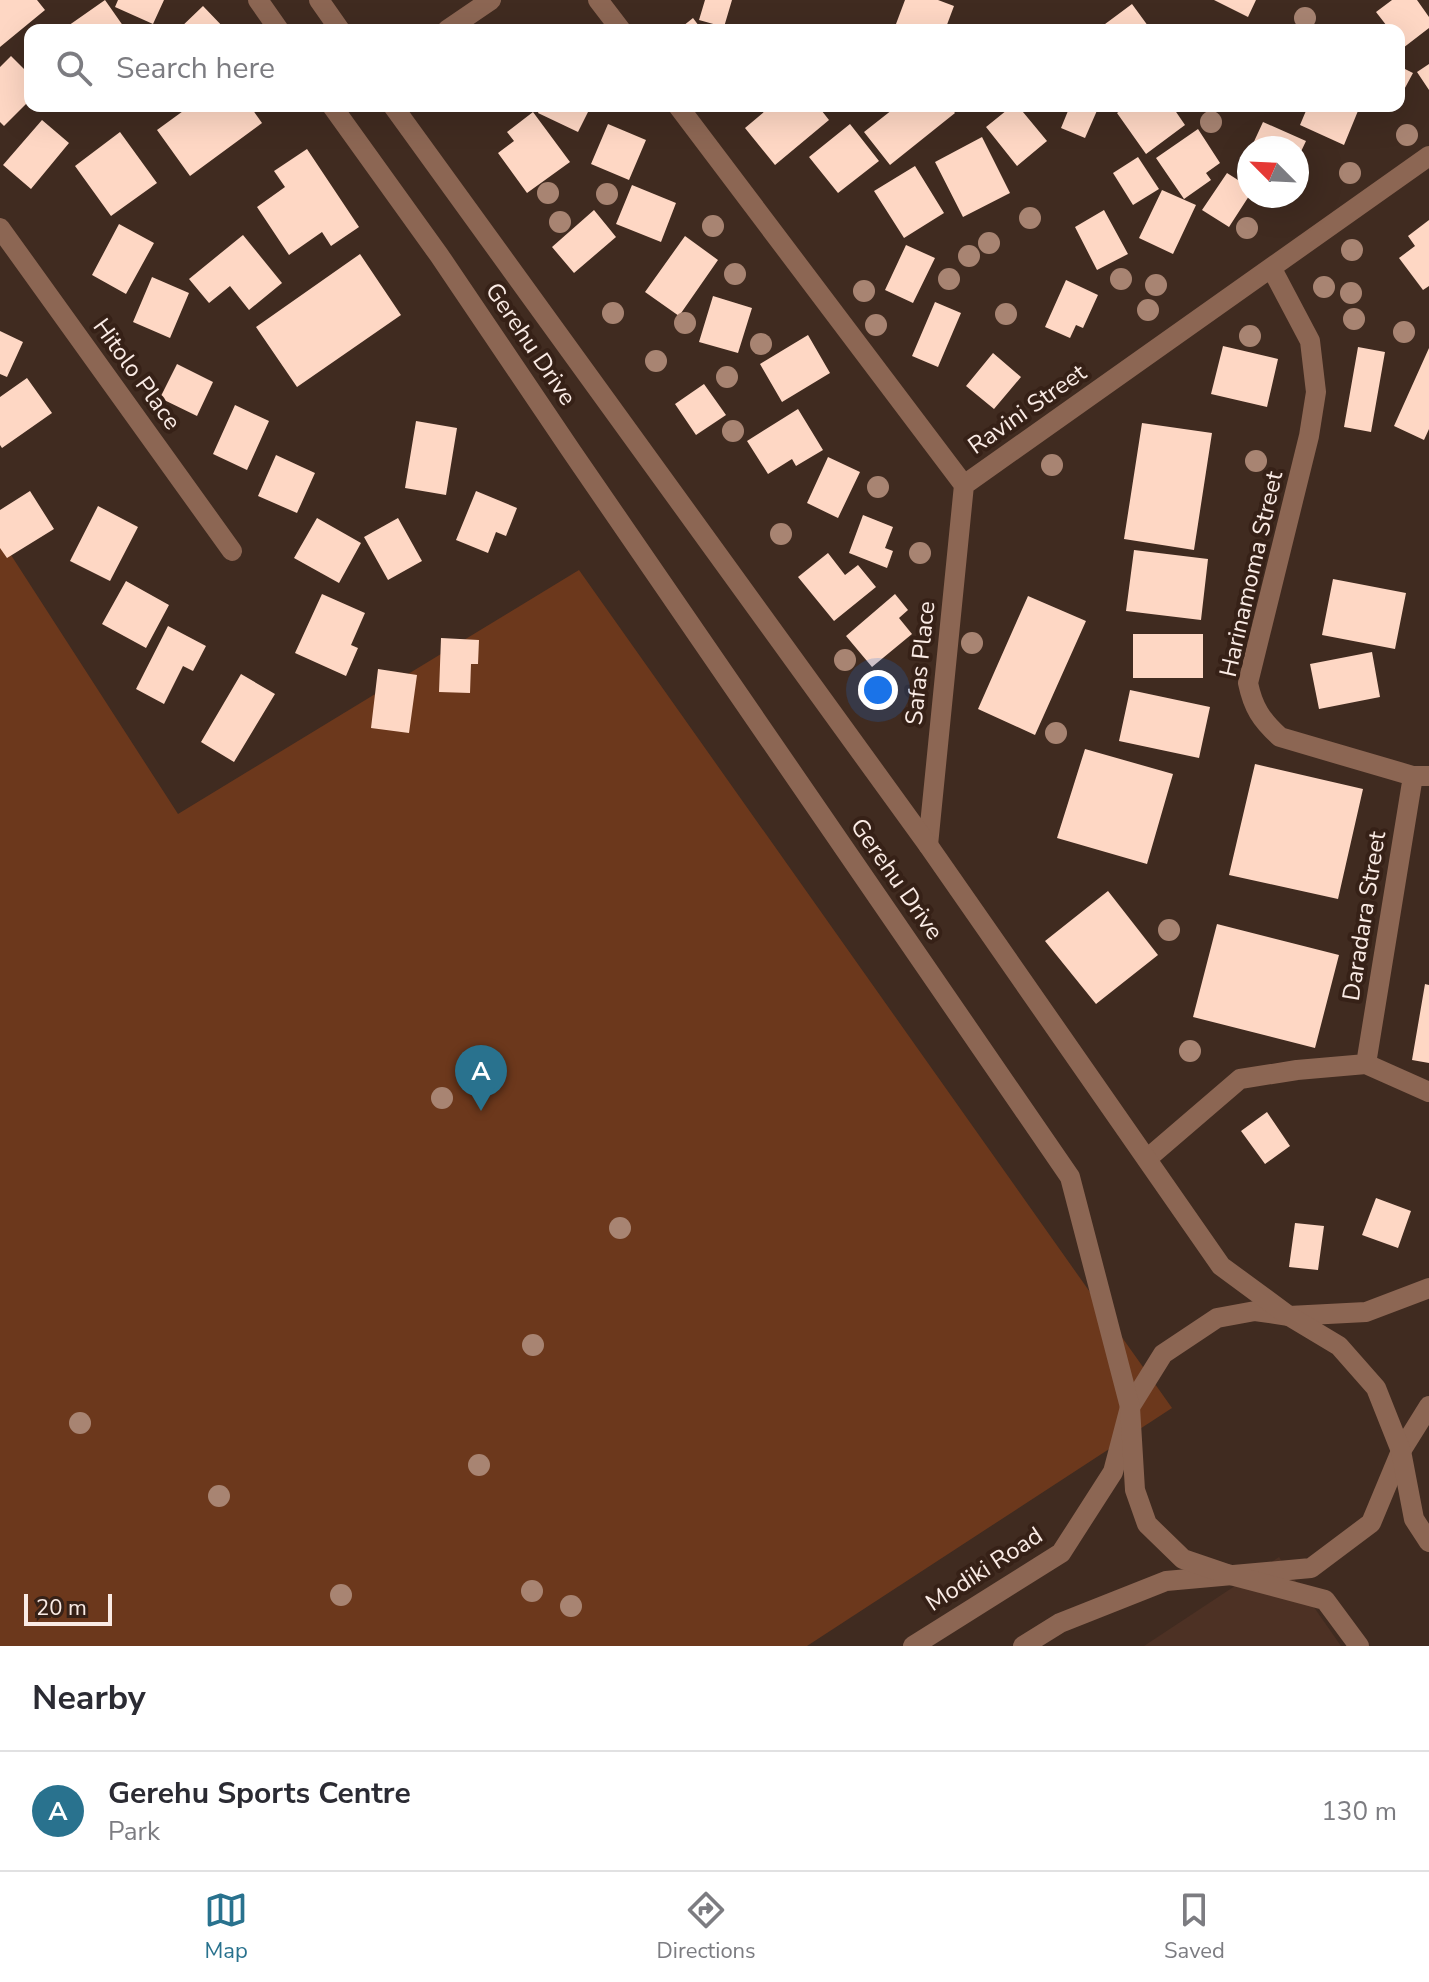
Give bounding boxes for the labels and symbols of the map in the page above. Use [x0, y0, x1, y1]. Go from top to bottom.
north arrow [1237, 136, 1309, 208]
street label: Gerehu Drive [478, 276, 584, 412]
street label: Hitolo Place [86, 312, 188, 436]
street label: Ravini Street [962, 356, 1093, 462]
street label: Harinamoma Street [1212, 467, 1290, 680]
street label: Safas Place [898, 599, 942, 727]
your location [858, 670, 898, 710]
street label: Gerehu Drive [843, 812, 951, 946]
street label: Daradara Street [1335, 828, 1393, 1003]
pin: A [455, 1045, 507, 1111]
street label: Modiki Road [920, 1519, 1048, 1619]
scale bar [24, 1590, 112, 1626]

